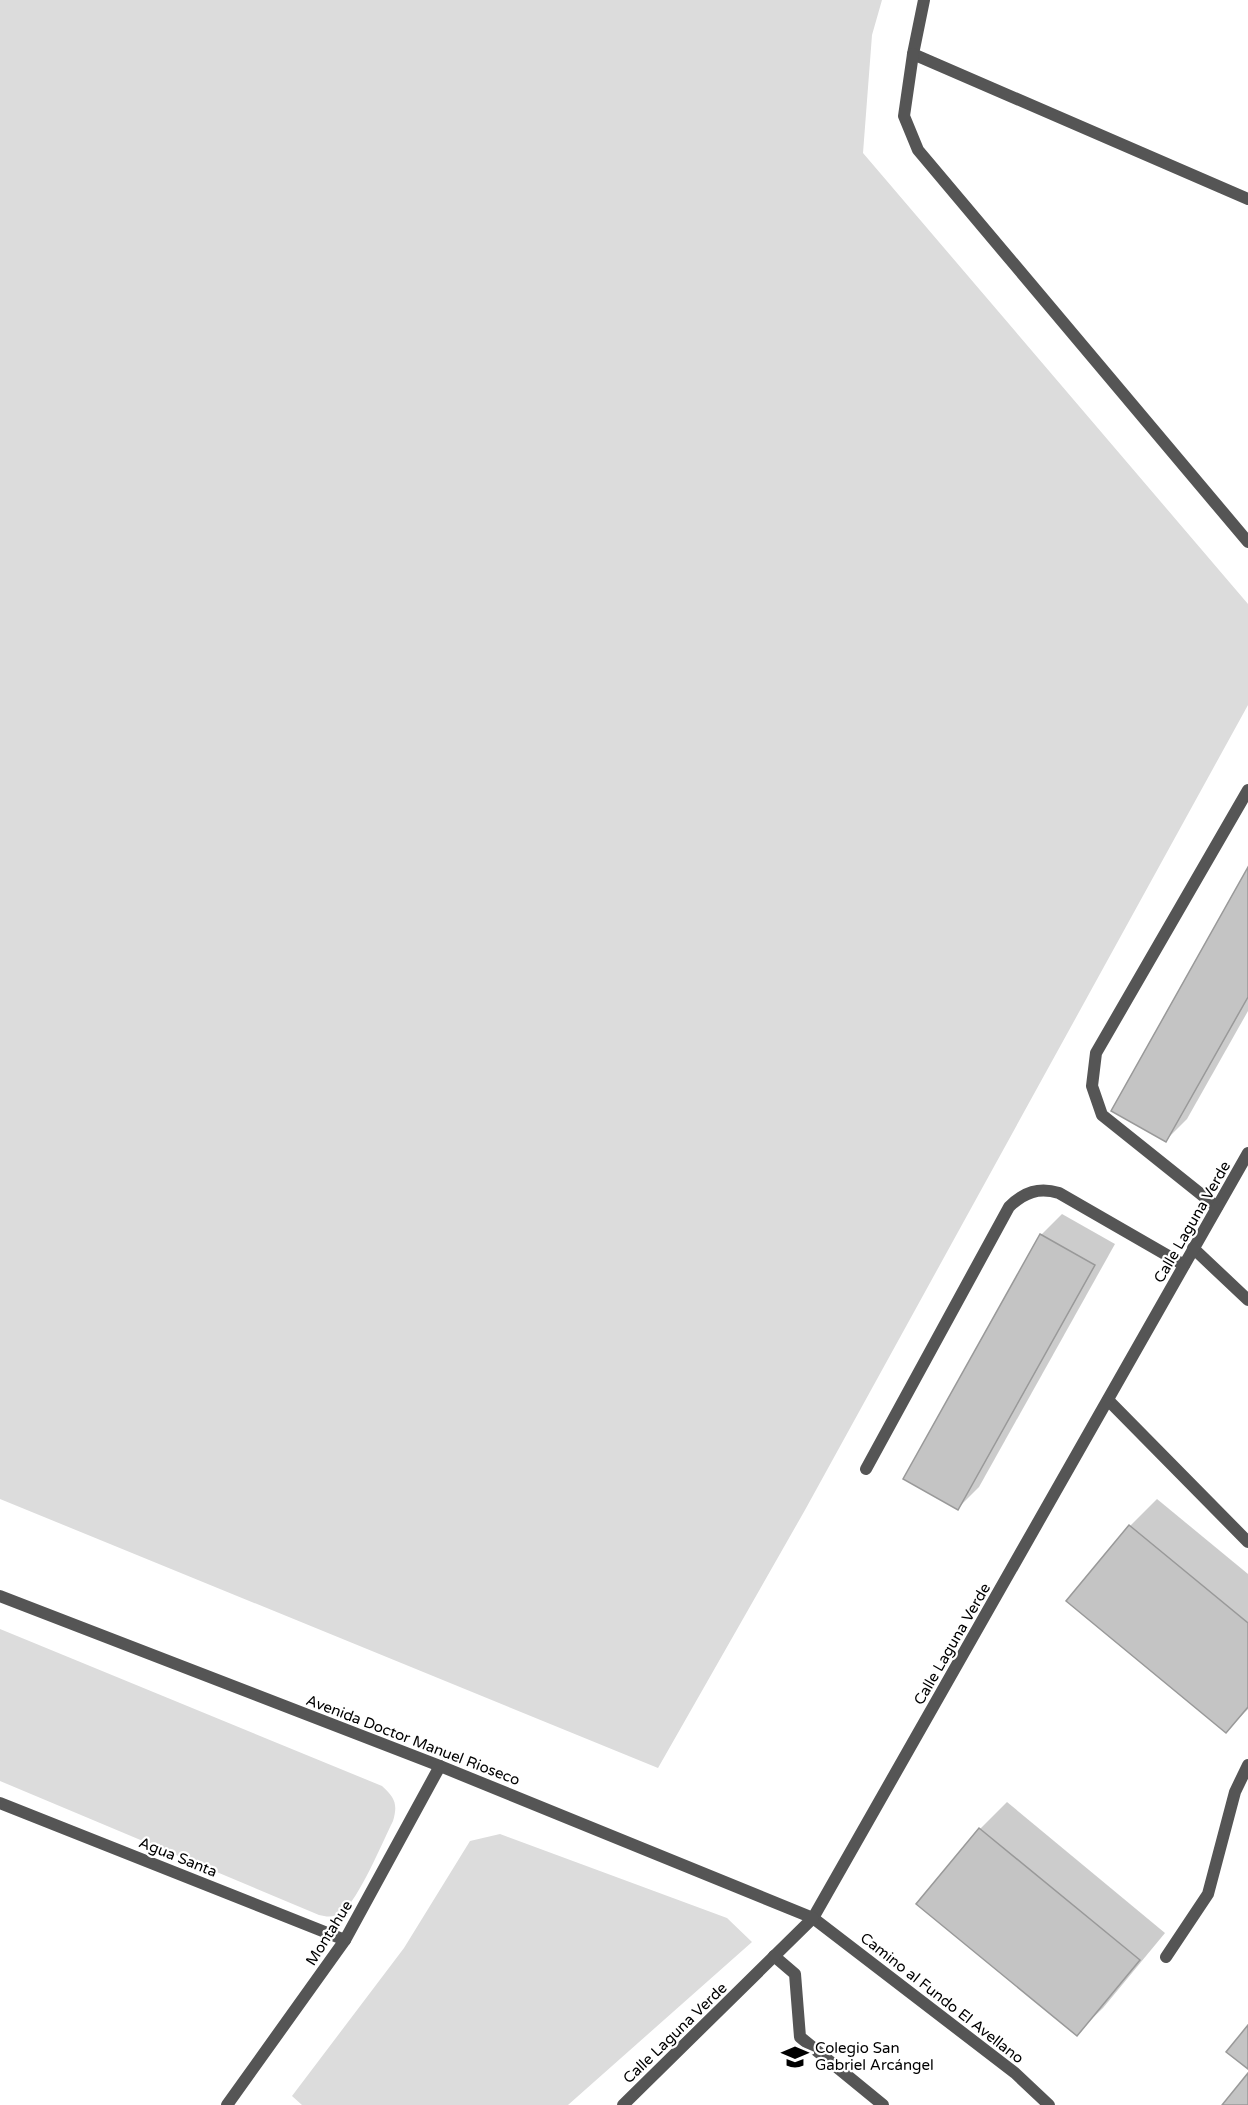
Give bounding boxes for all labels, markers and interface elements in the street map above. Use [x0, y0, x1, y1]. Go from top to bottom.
street label: Calle Laguna Verde [1150, 1158, 1234, 1286]
street label: Calle Laguna Verde [910, 1580, 994, 1708]
street label: Avenida Doctor Manuel Rioseco [303, 1691, 523, 1789]
street label: Agua Santa [136, 1833, 220, 1881]
street label: Montahue [302, 1897, 356, 1969]
street label: Camino al Fundo El Avellano [857, 1929, 1027, 2067]
street label: Calle Laguna Verde [619, 1979, 731, 2087]
place label: Colegio San Gabriel Arcángel [815, 2039, 934, 2074]
school or university icon: Colegio San Gabriel Arcángel [780, 2042, 810, 2072]

